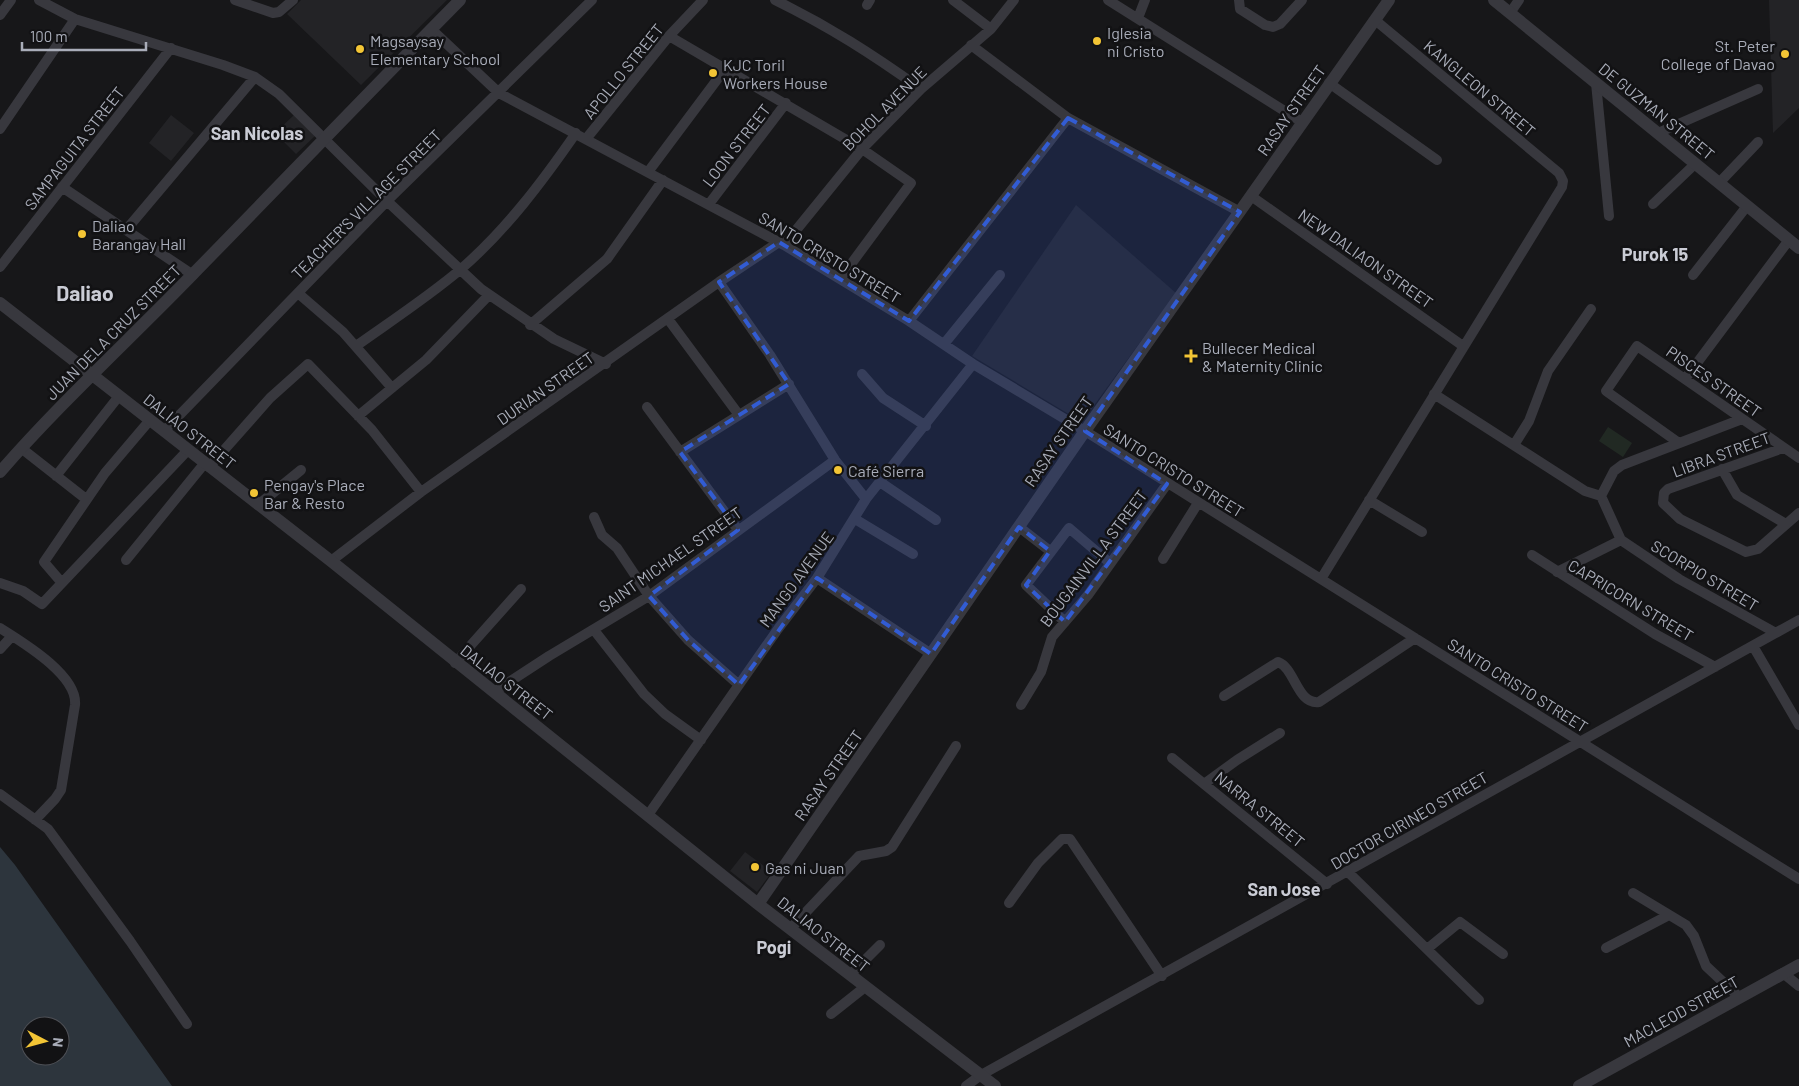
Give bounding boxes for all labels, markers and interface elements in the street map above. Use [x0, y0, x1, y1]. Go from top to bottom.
scale bar [22, 20, 146, 52]
street label: APOLLO STREET [579, 20, 667, 122]
place label: Iglesia ni Cristo [1107, 23, 1165, 60]
text: 100 m [30, 27, 68, 45]
place label: Magsaysay Elementary School [370, 31, 500, 68]
marker: Iglesia ni Cristo [1091, 35, 1103, 47]
street label: KANGLEON STREET [1420, 36, 1540, 140]
place label: St. Peter College of Davao [1661, 36, 1775, 73]
marker: Magsaysay Elementary School [354, 43, 366, 55]
marker: St. Peter College of Davao [1779, 48, 1791, 60]
place label: KJC Toril Workers House [723, 55, 828, 92]
street label: DE GUZMAN STREET [1595, 59, 1719, 163]
street label: RASAY STREET [1253, 61, 1329, 159]
street label: BOHOL AVENUE [838, 62, 930, 154]
marker: KJC Toril Workers House [707, 67, 719, 79]
street label: SAMPAGUITA STREET [20, 83, 128, 213]
street label: LOON STREET [698, 100, 774, 190]
district label: San Nicolas [211, 122, 303, 144]
street label: TEACHER'S VILLAGE STREET [287, 125, 445, 283]
street label: NEW DALIAON STREET [1295, 204, 1437, 312]
street label: SANTO CRISTO STREET [756, 207, 904, 307]
place label: Daliao Barangay Hall [92, 216, 186, 253]
marker: Daliao Barangay Hall [76, 228, 88, 240]
district label: Purok 15 [1622, 243, 1689, 265]
street label: JUAN DELA CRUZ STREET [41, 260, 185, 404]
district label: Daliao [56, 280, 114, 305]
place label: Bullecer Medical & Maternity Clinic [1202, 338, 1323, 375]
street label: PISCES STREET [1663, 341, 1765, 421]
street label: DURIAN STREET [493, 347, 597, 429]
marker: Bullecer Medical & Maternity Clinic [1184, 349, 1198, 363]
street label: DALIAO STREET [140, 389, 240, 473]
street label: RASAY STREET [1020, 392, 1096, 490]
street label: SANTO CRISTO STREET [1100, 419, 1248, 521]
street label: LIBRA STREET [1669, 427, 1773, 481]
place label: Café Sierra [848, 461, 924, 480]
marker: Café Sierra [832, 464, 844, 476]
place label: Pengay's Place Bar & Resto [264, 475, 365, 512]
street label: BOUGAINVILLA STREET [1035, 486, 1151, 630]
marker: Pengay's Place Bar & Resto [248, 487, 260, 499]
street label: SAINT MICHAEL STREET [595, 502, 745, 616]
street label: MANGO AVENUE [755, 527, 837, 631]
street label: SCORPIO STREET [1648, 535, 1762, 615]
street label: CAPRICORN STREET [1565, 555, 1697, 645]
street label: SANTO CRISTO STREET [1444, 634, 1592, 736]
street label: DALIAO STREET [457, 640, 557, 724]
street label: RASAY STREET [790, 726, 866, 824]
street label: NARRA STREET [1211, 767, 1309, 851]
street label: DOCTOR CIRINEO STREET [1327, 767, 1491, 873]
place label: Gas ni Juan [765, 858, 844, 877]
marker: Gas ni Juan [749, 861, 761, 873]
district label: San Jose [1248, 878, 1321, 900]
street label: DALIAO STREET [774, 892, 874, 976]
district label: Pogi [757, 936, 791, 958]
street label: MACLEOD STREET [1620, 971, 1742, 1051]
north arrow [20, 1016, 70, 1066]
text: N [49, 1037, 67, 1048]

